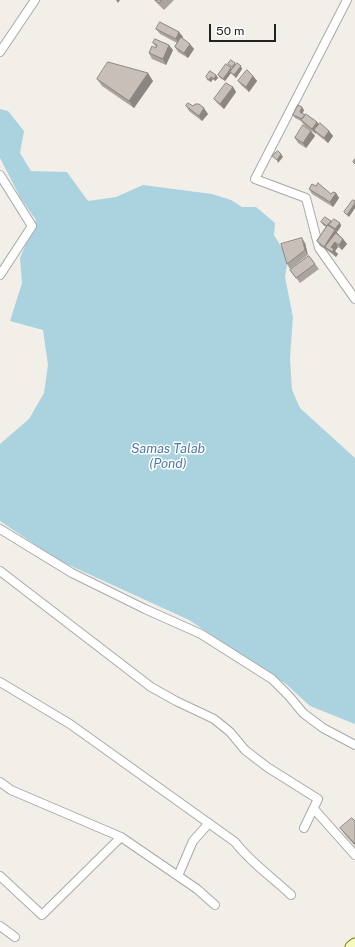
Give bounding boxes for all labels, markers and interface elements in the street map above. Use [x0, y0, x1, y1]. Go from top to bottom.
scale bar [211, 16, 278, 42]
text: 50 m [216, 24, 244, 38]
water label: Samas Talab (Pond) [131, 441, 205, 472]

